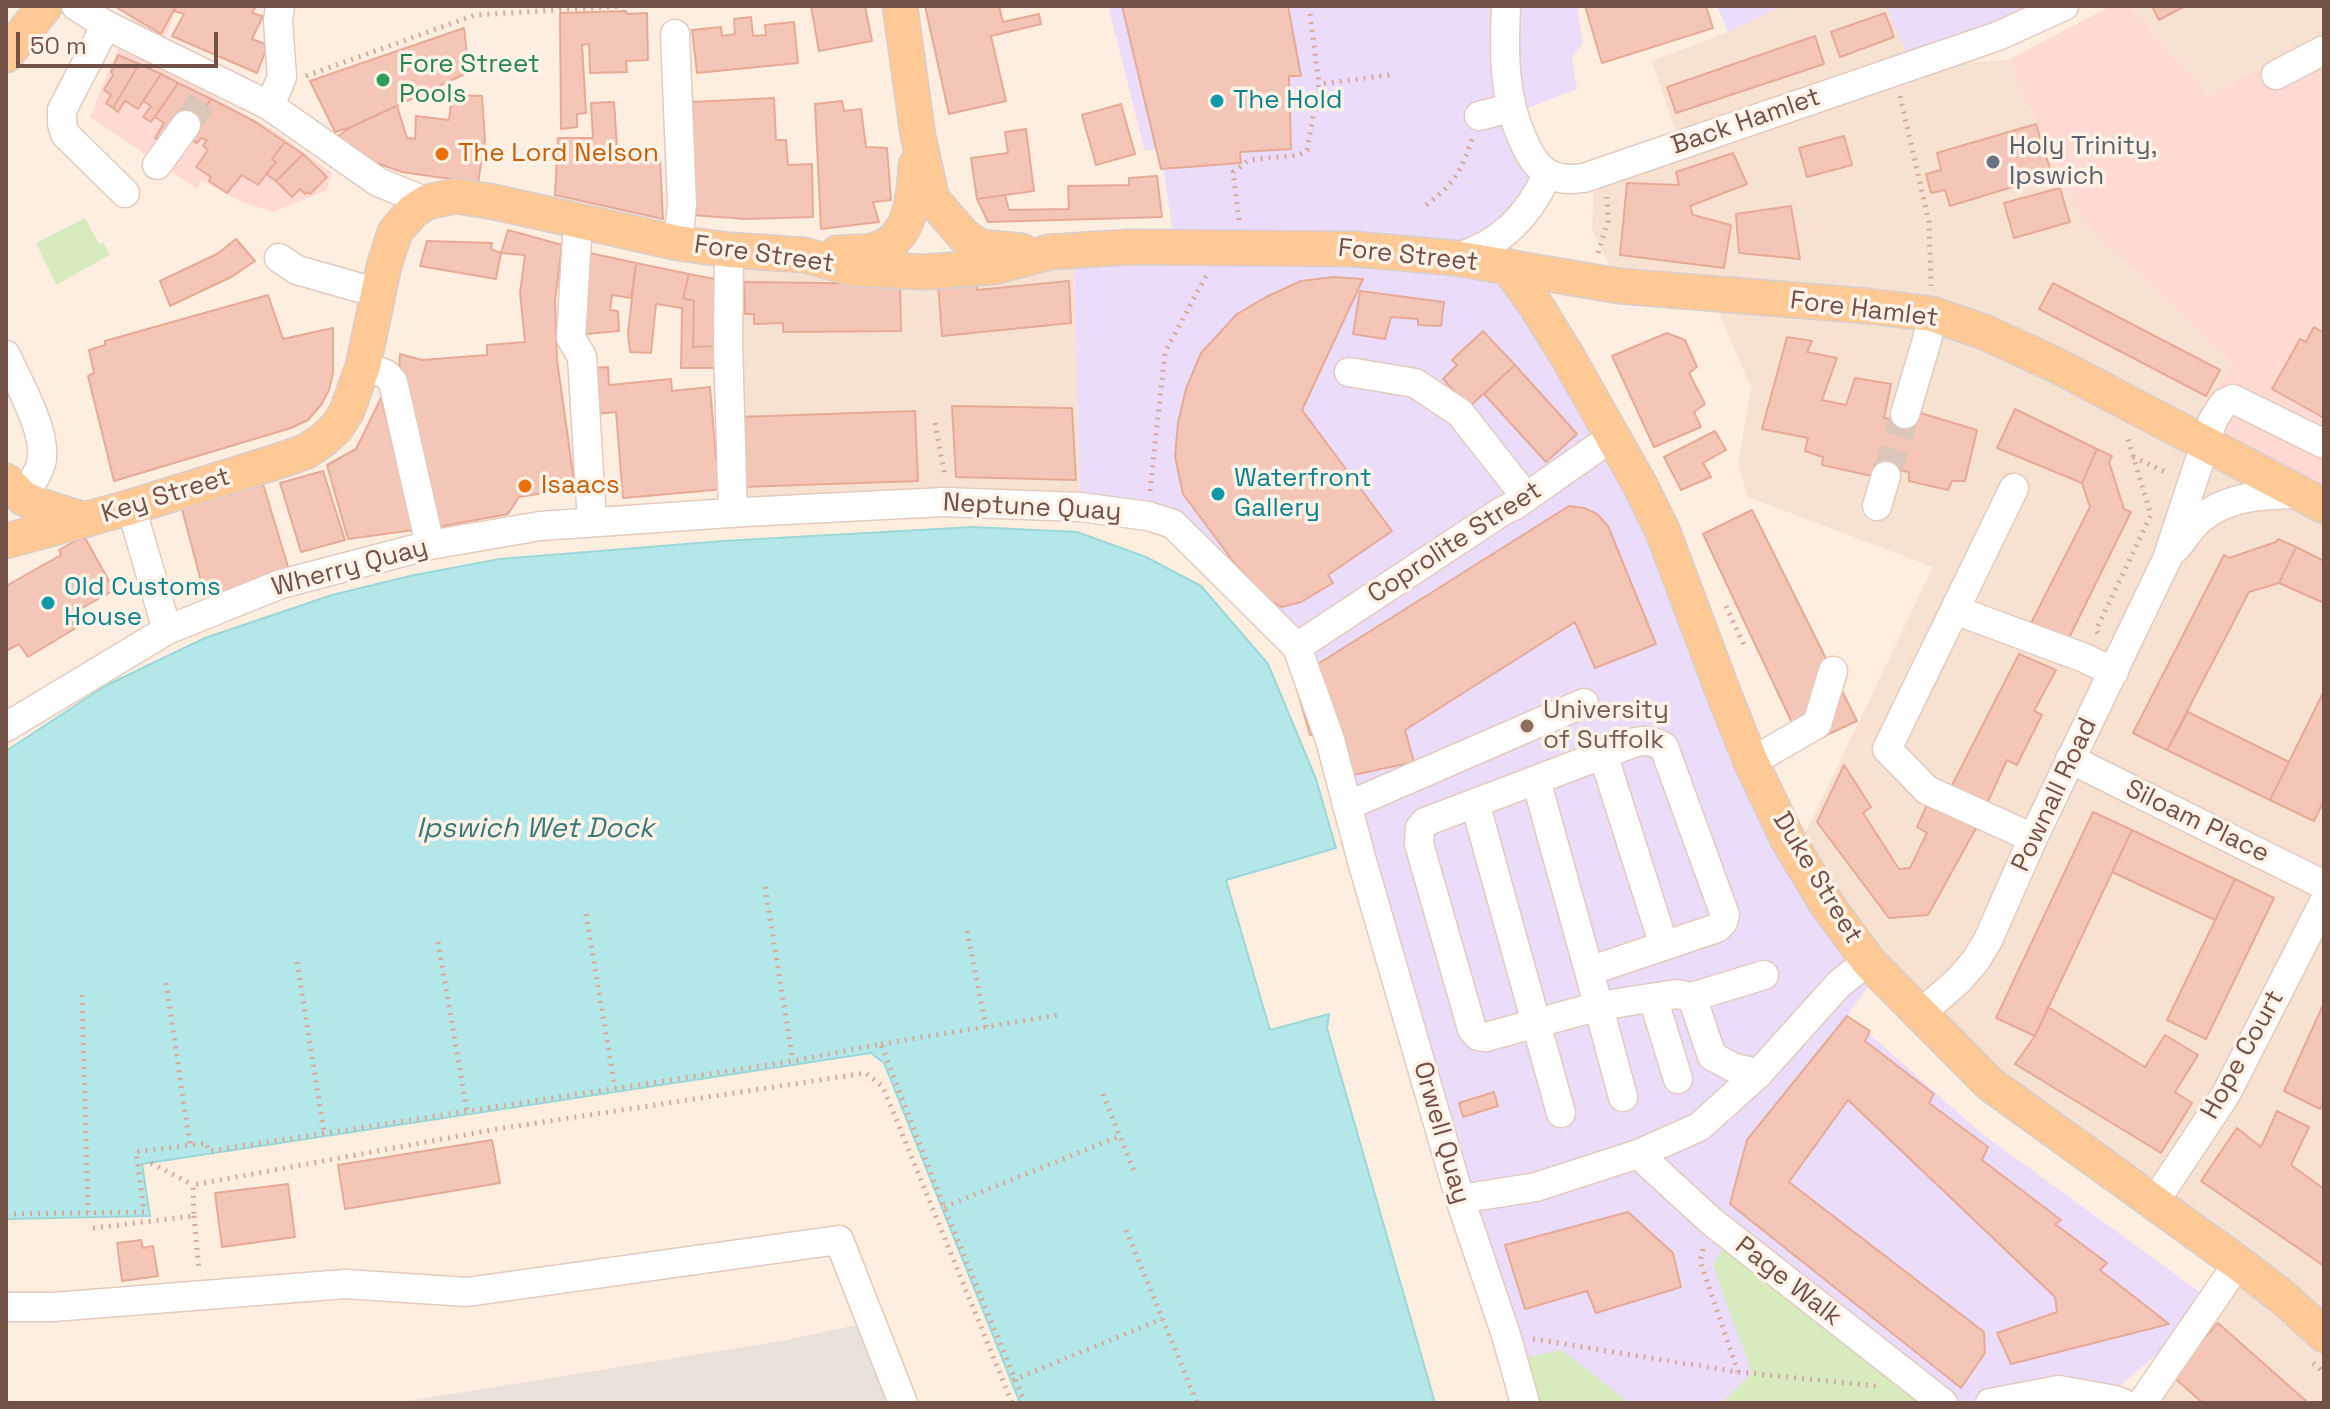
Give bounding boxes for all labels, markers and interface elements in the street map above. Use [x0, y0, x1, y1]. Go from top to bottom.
scale bar [20, 16, 222, 66]
text: 50 m [30, 30, 87, 61]
place label: Fore Street Pools [399, 49, 540, 110]
marker: Fore Street Pools [374, 71, 392, 89]
street label: Back Hamlet [1667, 82, 1825, 162]
place label: The Hold [1233, 85, 1343, 117]
marker: The Hold [1208, 92, 1226, 110]
place label: Holy Trinity, Ipswich [2009, 131, 2157, 192]
place label: The Lord Nelson [458, 138, 659, 170]
marker: The Lord Nelson [433, 145, 451, 163]
marker: Holy Trinity, Ipswich [1984, 153, 2002, 171]
street label: Fore Street [692, 230, 836, 280]
street label: Fore Street [1336, 233, 1480, 279]
street label: Fore Hamlet [1788, 285, 1940, 335]
street label: Key Street [98, 462, 234, 530]
place label: Waterfront Gallery [1234, 463, 1372, 524]
place label: Isaacs [541, 470, 620, 502]
street label: Coprolite Street [1362, 475, 1548, 611]
marker: Isaacs [516, 477, 534, 495]
marker: Waterfront Gallery [1209, 485, 1227, 503]
street label: Neptune Quay [942, 488, 1122, 528]
street label: Wherry Quay [269, 532, 431, 604]
place label: Old Customs House [64, 572, 221, 634]
marker: Old Customs House [39, 594, 57, 612]
place label: University of Suffolk [1543, 695, 1669, 756]
street label: Pownall Road [2006, 713, 2104, 877]
marker: University of Suffolk [1518, 717, 1536, 735]
street label: Siloam Place [2120, 774, 2274, 870]
street label: Duke Street [1766, 807, 1868, 949]
water label: Ipswich Wet Dock [416, 812, 654, 846]
street label: Hope Court [2195, 985, 2291, 1125]
street label: Orwell Quay [1406, 1058, 1476, 1208]
street label: Page Walk [1729, 1231, 1847, 1333]

